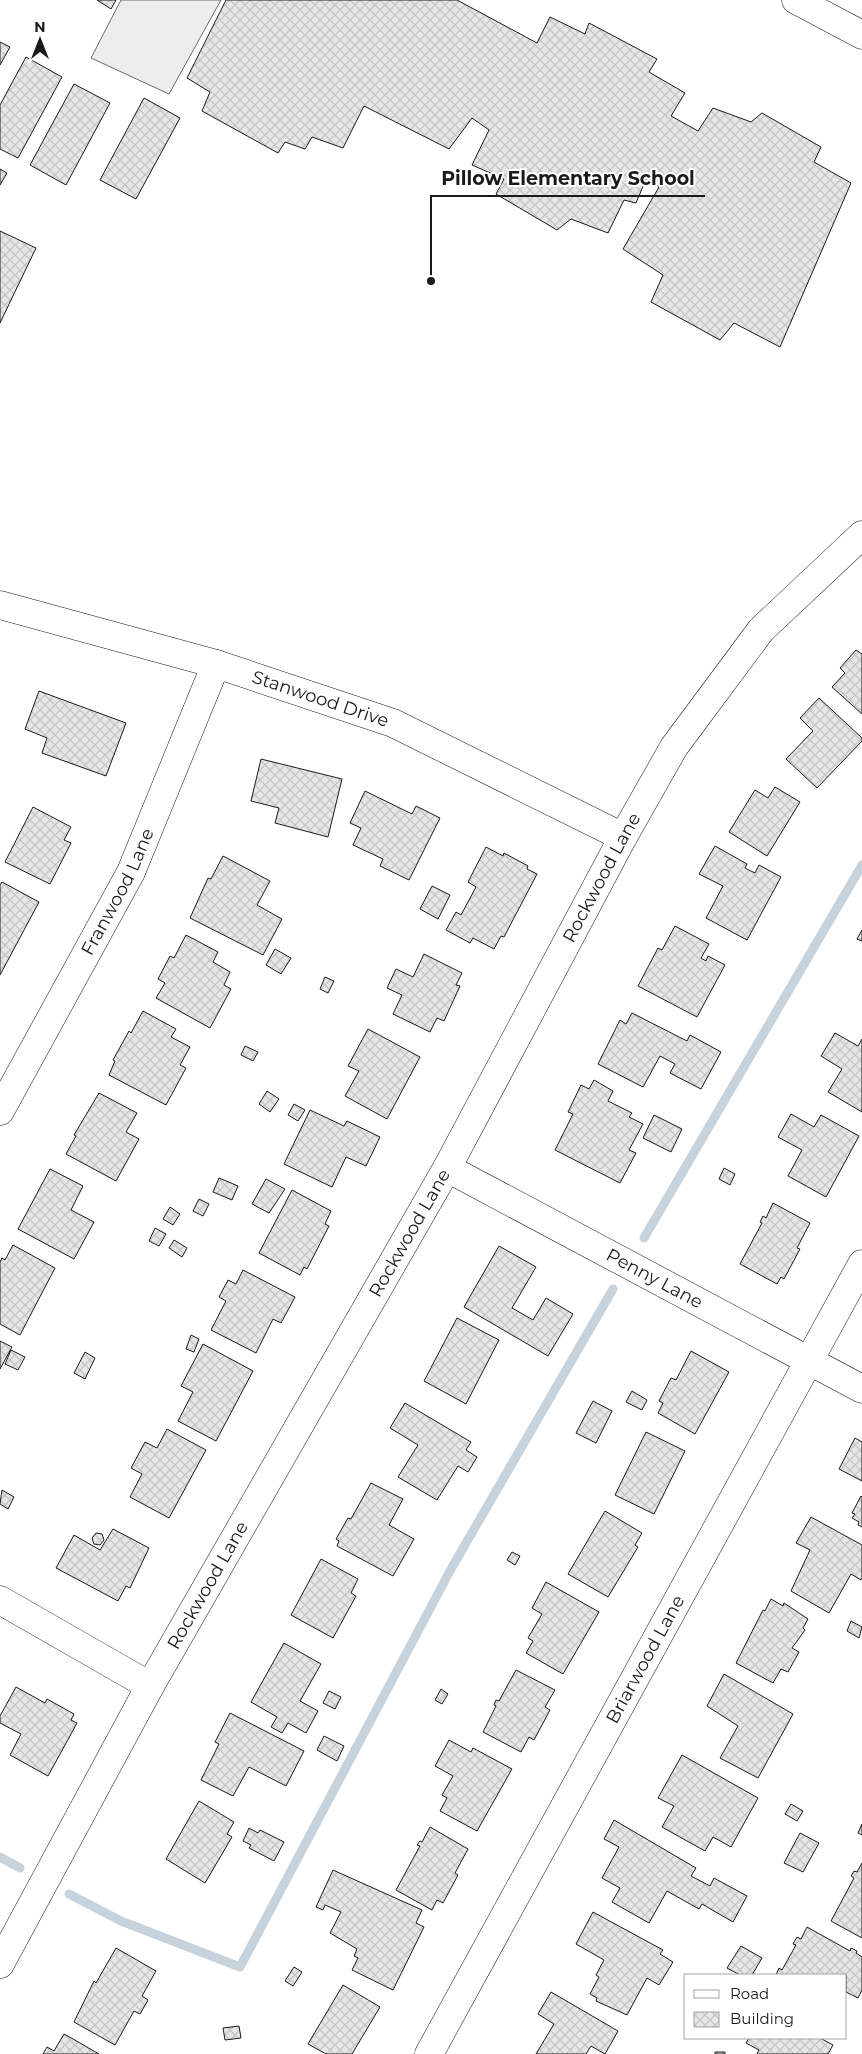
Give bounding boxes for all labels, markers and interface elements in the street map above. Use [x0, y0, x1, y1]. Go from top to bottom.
north arrow [15, 15, 65, 65]
text: N [34, 18, 46, 36]
callout: Pillow Elementary School [431, 162, 705, 196]
text: Pillow Elementary School [441, 167, 695, 190]
street label: Stanwood Drive [249, 666, 392, 732]
street label: Rockwood Lane [558, 809, 646, 946]
street label: Franwood Lane [76, 825, 159, 959]
street label: Rockwood Lane [364, 1165, 455, 1301]
street label: Penny Lane [602, 1244, 707, 1313]
street label: Rockwood Lane [162, 1517, 253, 1653]
street label: Briarwood Lane [601, 1591, 689, 1727]
legend [684, 1974, 847, 2039]
text: Road [730, 1984, 769, 2003]
text: Building [730, 2009, 794, 2028]

